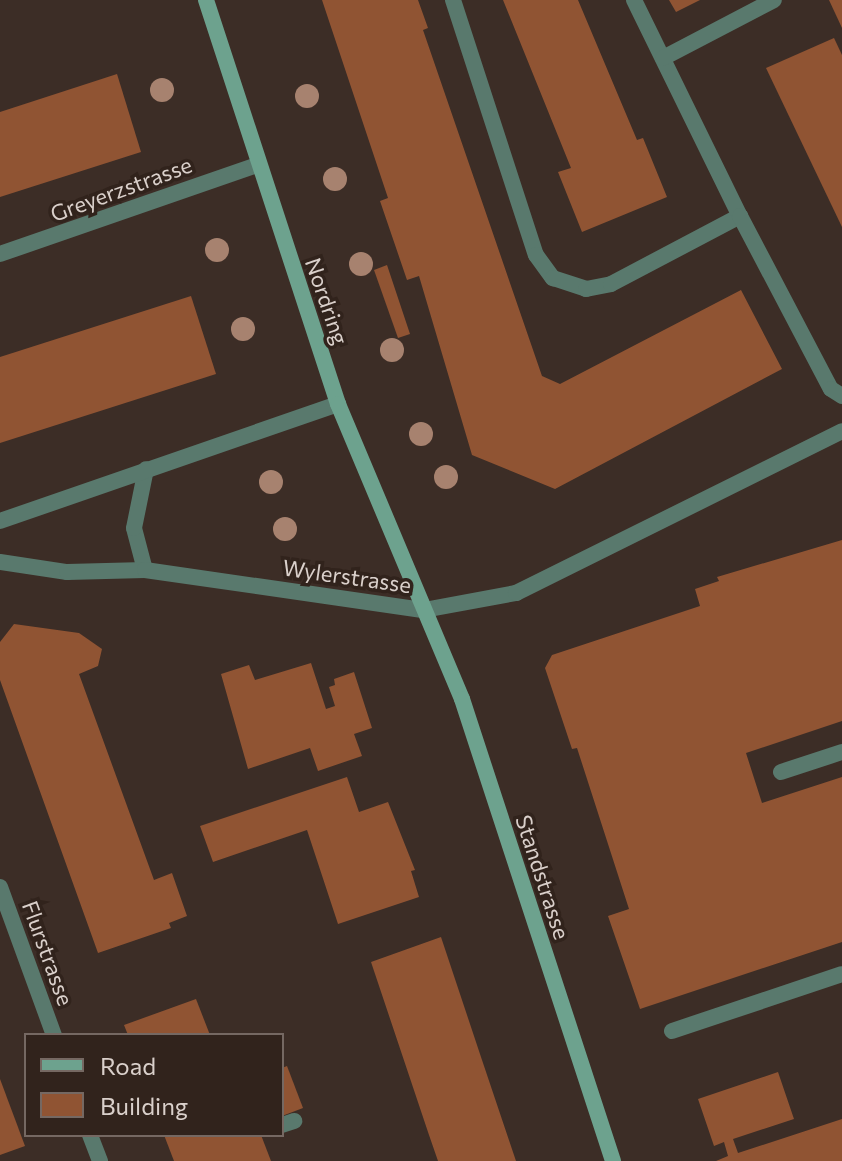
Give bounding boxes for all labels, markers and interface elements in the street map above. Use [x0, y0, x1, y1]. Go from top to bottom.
street label: Greyerzstrasse [47, 151, 195, 227]
street label: Nordring [300, 254, 354, 348]
street label: Wylerstrasse [281, 554, 413, 598]
street label: Standstrasse [510, 812, 576, 942]
street label: Flurstrasse [17, 897, 79, 1009]
legend [24, 1033, 284, 1137]
text: Road [100, 1051, 156, 1080]
text: Building [100, 1091, 188, 1120]

